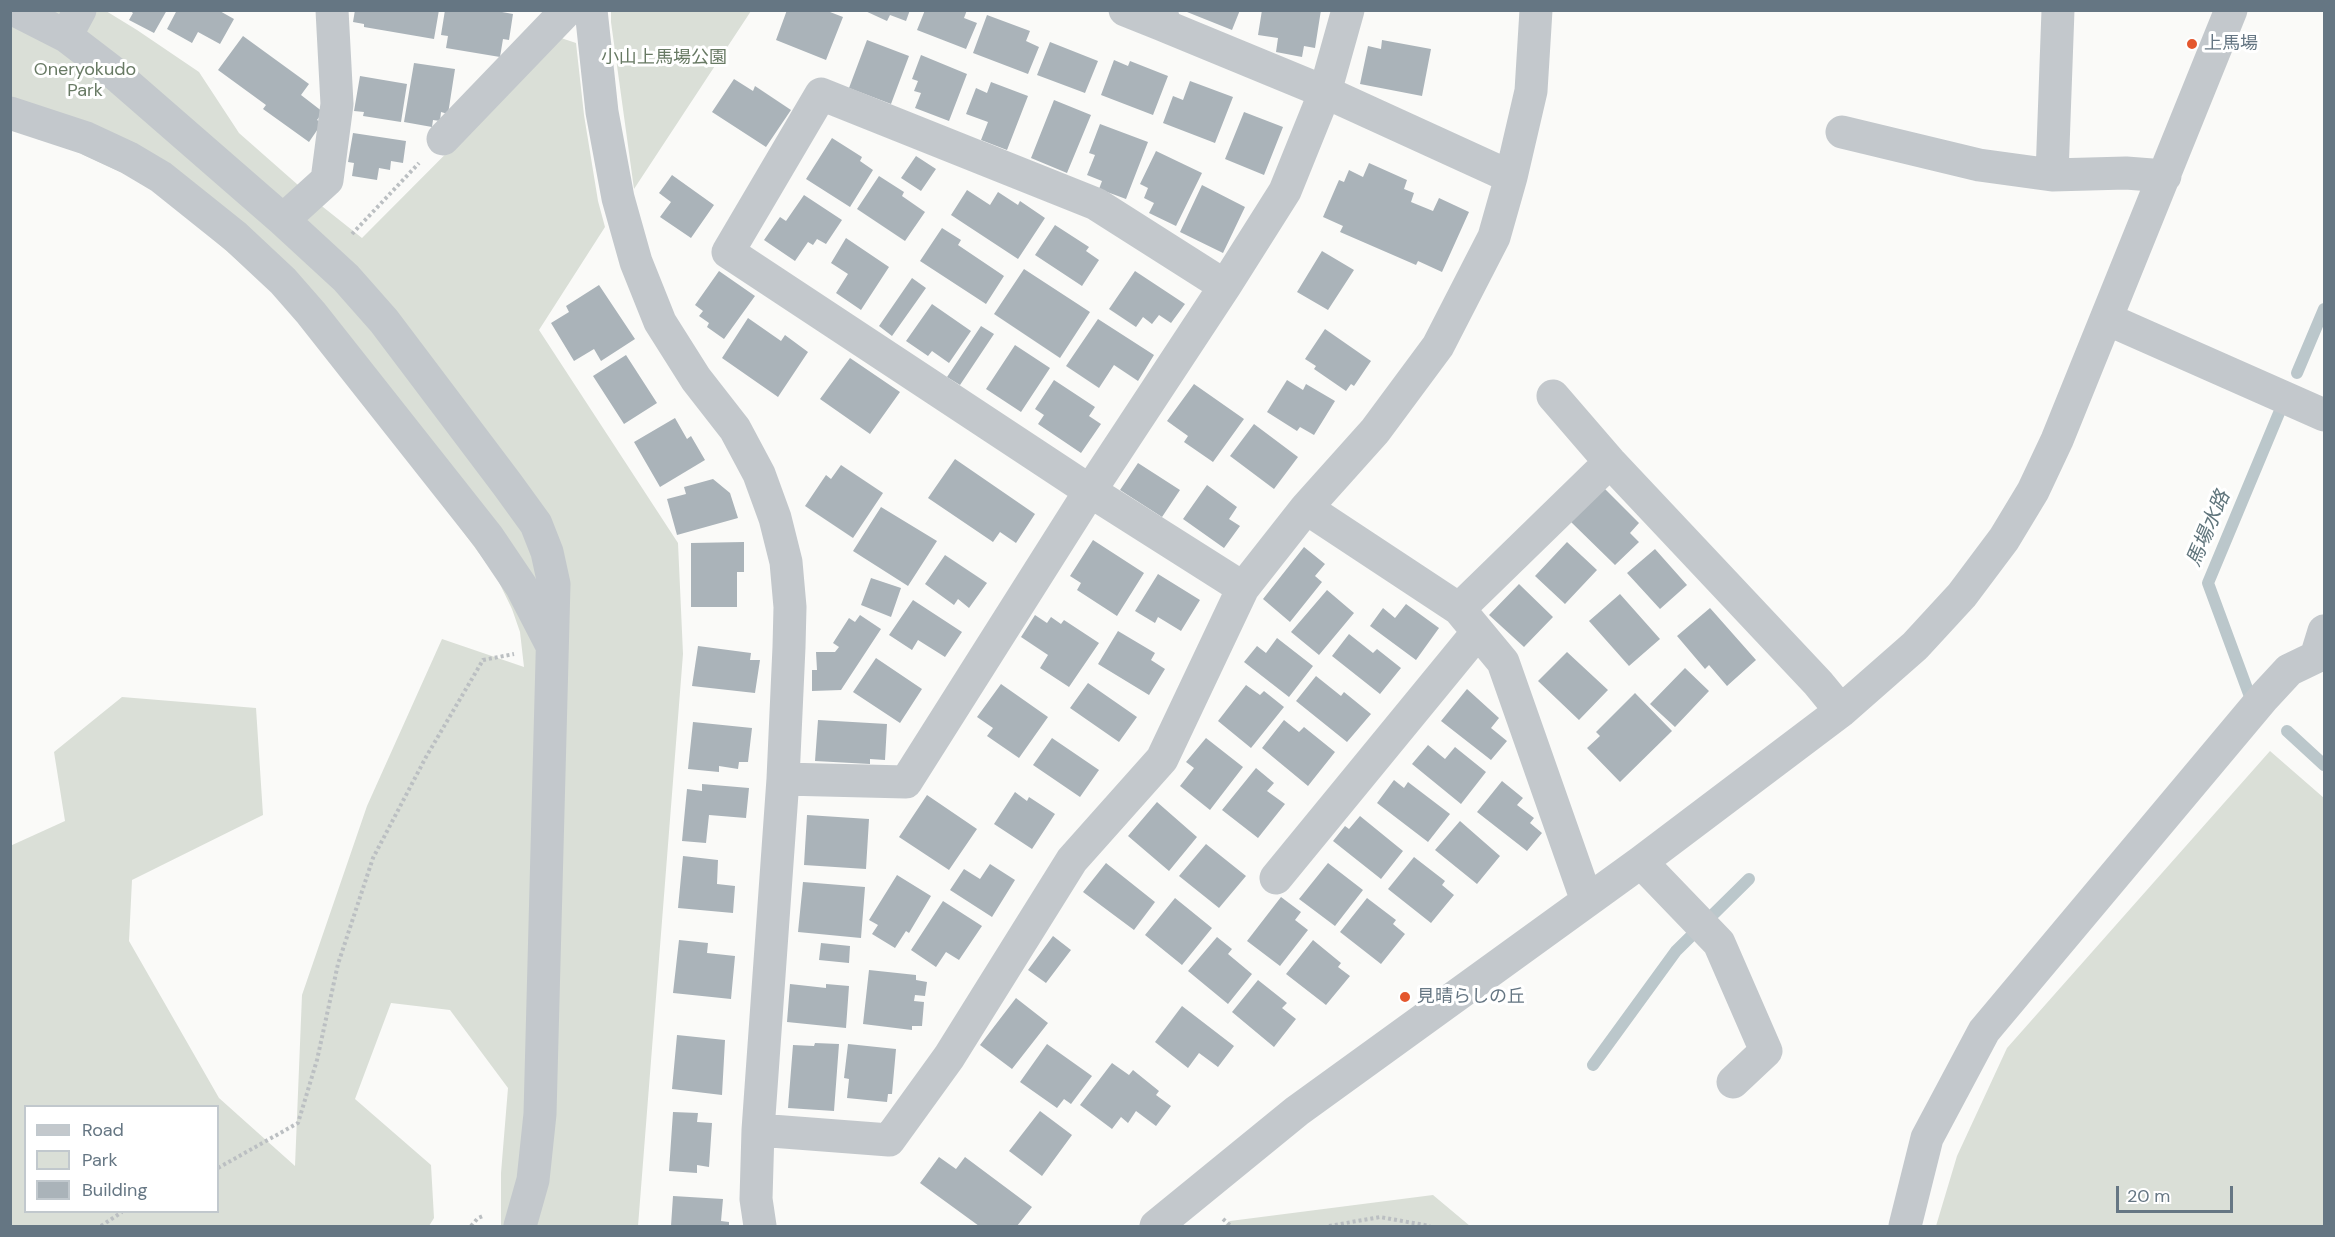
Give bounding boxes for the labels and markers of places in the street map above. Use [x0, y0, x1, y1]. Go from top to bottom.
place label: 上馬場 [2204, 33, 2258, 55]
marker: 上馬場 [2185, 37, 2199, 51]
place label: 見晴らしの丘 [1417, 986, 1525, 1008]
marker: 見晴らしの丘 [1398, 990, 1412, 1004]

